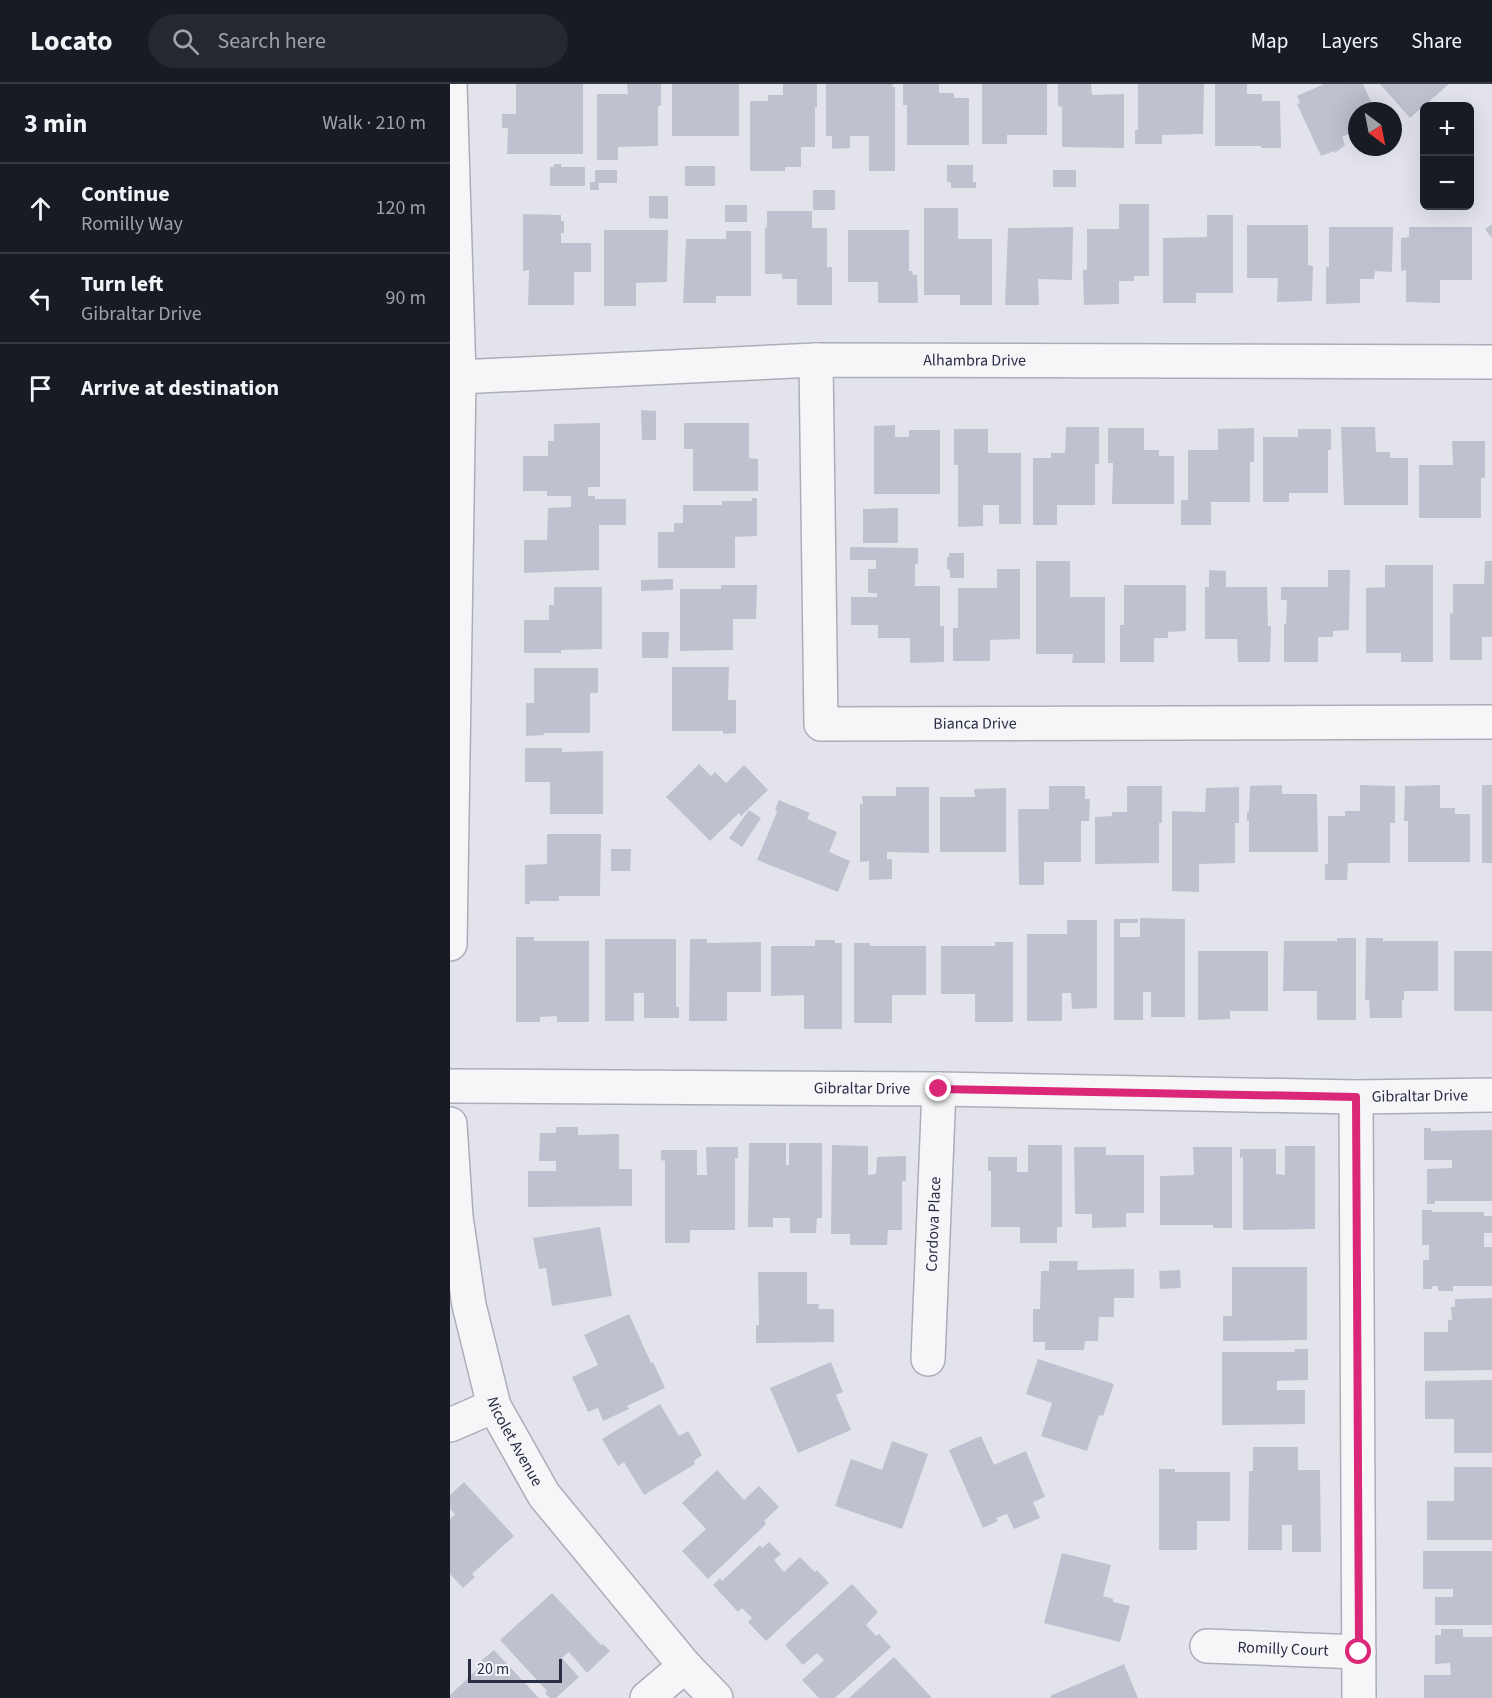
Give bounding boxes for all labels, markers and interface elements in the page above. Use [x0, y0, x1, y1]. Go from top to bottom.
search box [148, 14, 568, 68]
text: Locato [30, 21, 112, 61]
icon: search [169, 25, 202, 58]
text: Search here [217, 25, 326, 57]
text: Map [1251, 26, 1288, 56]
text: Layers [1321, 26, 1378, 56]
text: Share [1411, 26, 1462, 56]
north arrow [1348, 102, 1402, 156]
map controls [1420, 102, 1474, 210]
button: + [1420, 102, 1474, 156]
text: 3 min [24, 105, 87, 142]
text: Walk · 210 m [322, 109, 426, 137]
button: − [1420, 156, 1474, 210]
text: Continue [81, 178, 170, 210]
icon: ahead [24, 192, 57, 225]
text: 120 m [376, 194, 426, 222]
text: Romilly Way [81, 210, 183, 238]
text: Turn left [81, 268, 163, 300]
icon: left [24, 282, 57, 315]
text: 90 m [386, 284, 426, 312]
text: Gibraltar Drive [81, 300, 202, 328]
street label: Alhambra Drive [923, 349, 1026, 372]
icon: arrive [24, 372, 57, 405]
text: Arrive at destination [81, 372, 279, 404]
street label: Bianca Drive [933, 712, 1017, 735]
route end [925, 1075, 951, 1101]
street label: Gibraltar Drive [814, 1077, 910, 1100]
street label: Gibraltar Drive [1371, 1084, 1468, 1108]
street label: Cordova Place [921, 1176, 946, 1272]
street label: Nicolet Avenue [481, 1395, 548, 1491]
street label: Romilly Court [1237, 1636, 1330, 1662]
route start [1345, 1638, 1371, 1664]
scale bar [468, 1656, 562, 1684]
text: 20 m [477, 1658, 509, 1680]

